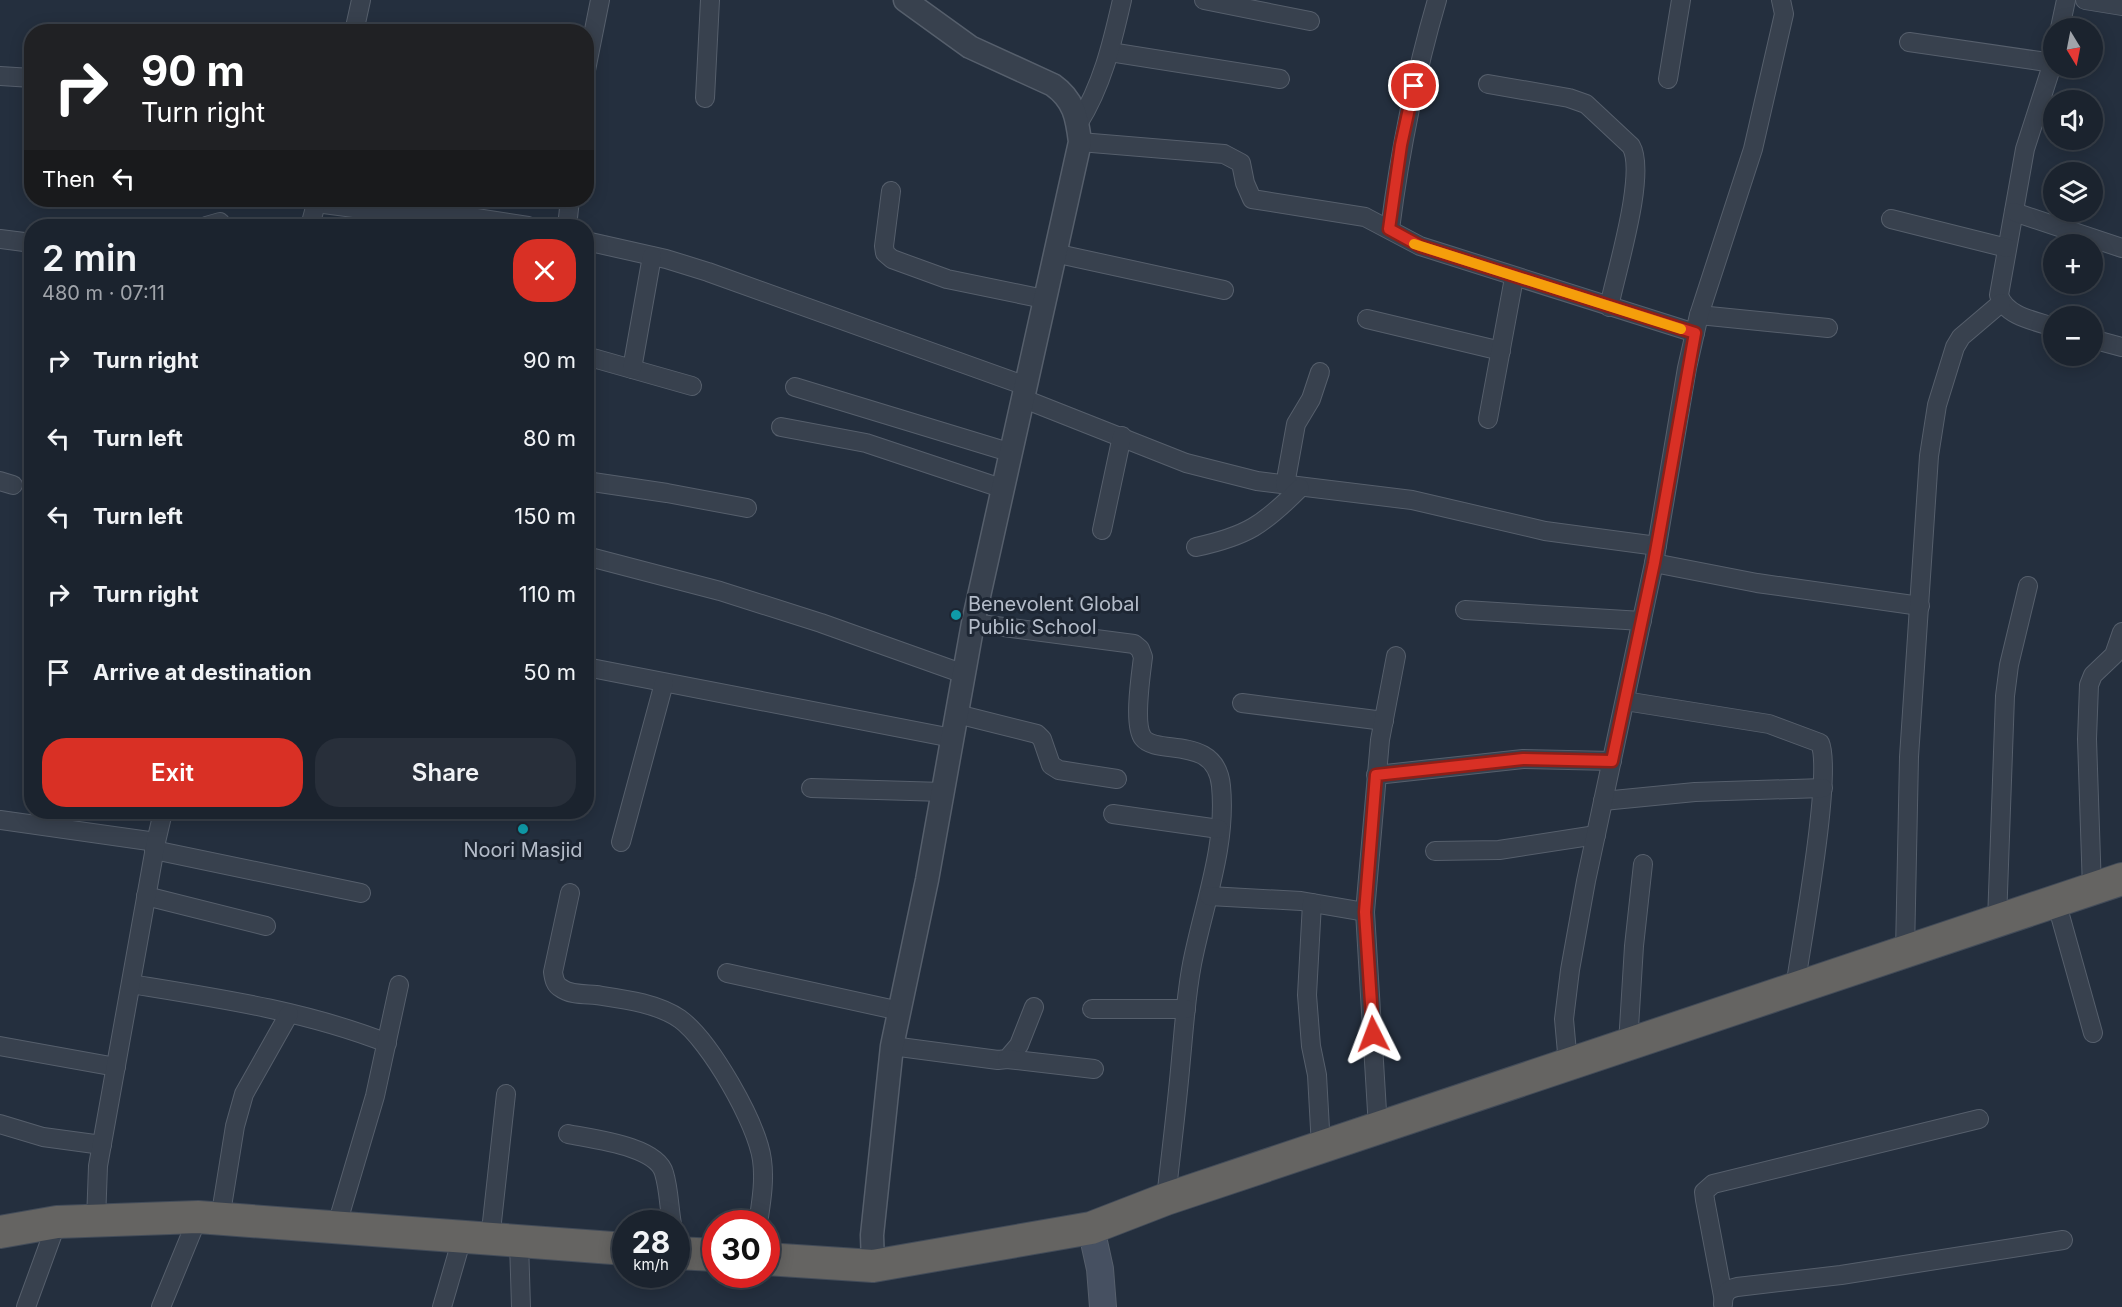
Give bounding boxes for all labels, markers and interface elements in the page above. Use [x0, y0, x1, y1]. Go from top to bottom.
north arrow [2043, 18, 2103, 78]
map controls [2043, 18, 2103, 366]
text: 90 m [141, 45, 245, 96]
icon: right [42, 48, 120, 126]
pin [1388, 60, 1439, 111]
icon: arrive [1397, 69, 1430, 102]
button: sound [2043, 90, 2103, 150]
text: Turn right [141, 96, 265, 129]
icon: left [107, 162, 140, 195]
button: layers [2043, 162, 2103, 222]
text: Then [42, 166, 95, 192]
button: + [2043, 234, 2103, 294]
text: 2 min [42, 236, 137, 280]
button: close [513, 239, 576, 302]
text: 480 m · 07:11 [42, 281, 165, 305]
button: − [2043, 306, 2103, 366]
icon: right [42, 344, 75, 377]
text: Turn right [93, 347, 199, 373]
text: 90 m [523, 347, 576, 373]
icon: left [42, 422, 75, 455]
text: Turn left [93, 425, 183, 451]
text: 80 m [523, 425, 576, 451]
icon: left [42, 500, 75, 533]
text: Turn left [93, 503, 183, 529]
text: 150 m [514, 503, 576, 529]
icon: right [42, 578, 75, 611]
text: Turn right [93, 581, 199, 607]
text: 110 m [519, 581, 576, 607]
place label: Benevolent Global Public School [968, 592, 1139, 639]
marker: Benevolent Global Public School [949, 608, 963, 622]
icon: arrive [42, 656, 75, 689]
text: Arrive at destination [93, 659, 312, 685]
text: 50 m [523, 659, 576, 685]
button: Exit [42, 738, 303, 807]
button: Share [315, 738, 576, 807]
marker: Noori Masjid [516, 822, 530, 836]
place label: Noori Masjid [463, 838, 583, 862]
position arrow [1341, 1002, 1405, 1066]
speed limit sign: 30 [702, 1210, 780, 1288]
text: 28 [632, 1224, 670, 1260]
text: km/h [633, 1255, 669, 1274]

